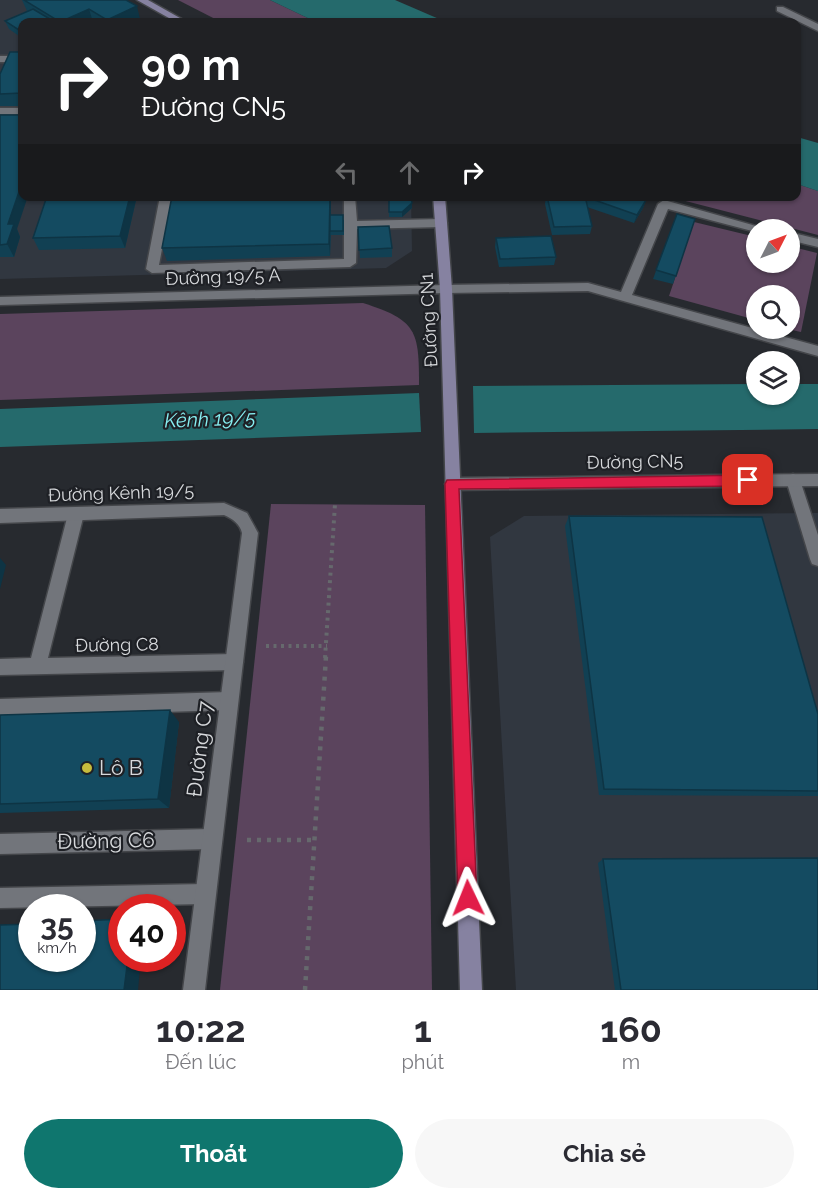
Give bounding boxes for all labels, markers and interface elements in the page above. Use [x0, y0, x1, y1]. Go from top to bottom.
text: 90 m [141, 41, 241, 90]
icon: right [42, 42, 120, 120]
text: Đường CN5 [141, 91, 286, 122]
icon: left [330, 156, 363, 189]
icon: ahead [393, 156, 426, 189]
icon: right [456, 156, 489, 189]
north arrow [746, 219, 800, 273]
map controls [746, 219, 800, 405]
street label: Đường 19/5 A [165, 264, 281, 289]
street label: Đường CN1 [416, 272, 441, 368]
button: search [746, 285, 800, 339]
button: layers [746, 351, 800, 405]
water label: Kênh 19/5 [164, 405, 257, 433]
street label: Đường CN5 [586, 450, 684, 473]
pin [722, 454, 773, 505]
icon: arrive [731, 463, 764, 496]
street label: Đường Kênh 19/5 [48, 479, 195, 506]
street label: Đường C8 [75, 633, 159, 656]
street label: Đường C7 [181, 699, 218, 798]
place label: Lô B [99, 755, 143, 780]
marker: Lô B [80, 761, 94, 775]
street label: Đường C6 [57, 827, 155, 854]
position arrow [436, 866, 500, 930]
speed limit sign: 40 [108, 894, 186, 972]
text: 35 [40, 908, 74, 943]
text: km/h [37, 939, 77, 957]
text: 10:22 [156, 1008, 245, 1050]
text: 1 [414, 1008, 432, 1050]
text: 160 [600, 1008, 662, 1050]
text: Đến lúc [165, 1050, 236, 1074]
text: phút [402, 1050, 444, 1074]
text: m [622, 1050, 640, 1074]
button: Thoát [24, 1119, 403, 1188]
button: Chia sẻ [415, 1119, 794, 1188]

